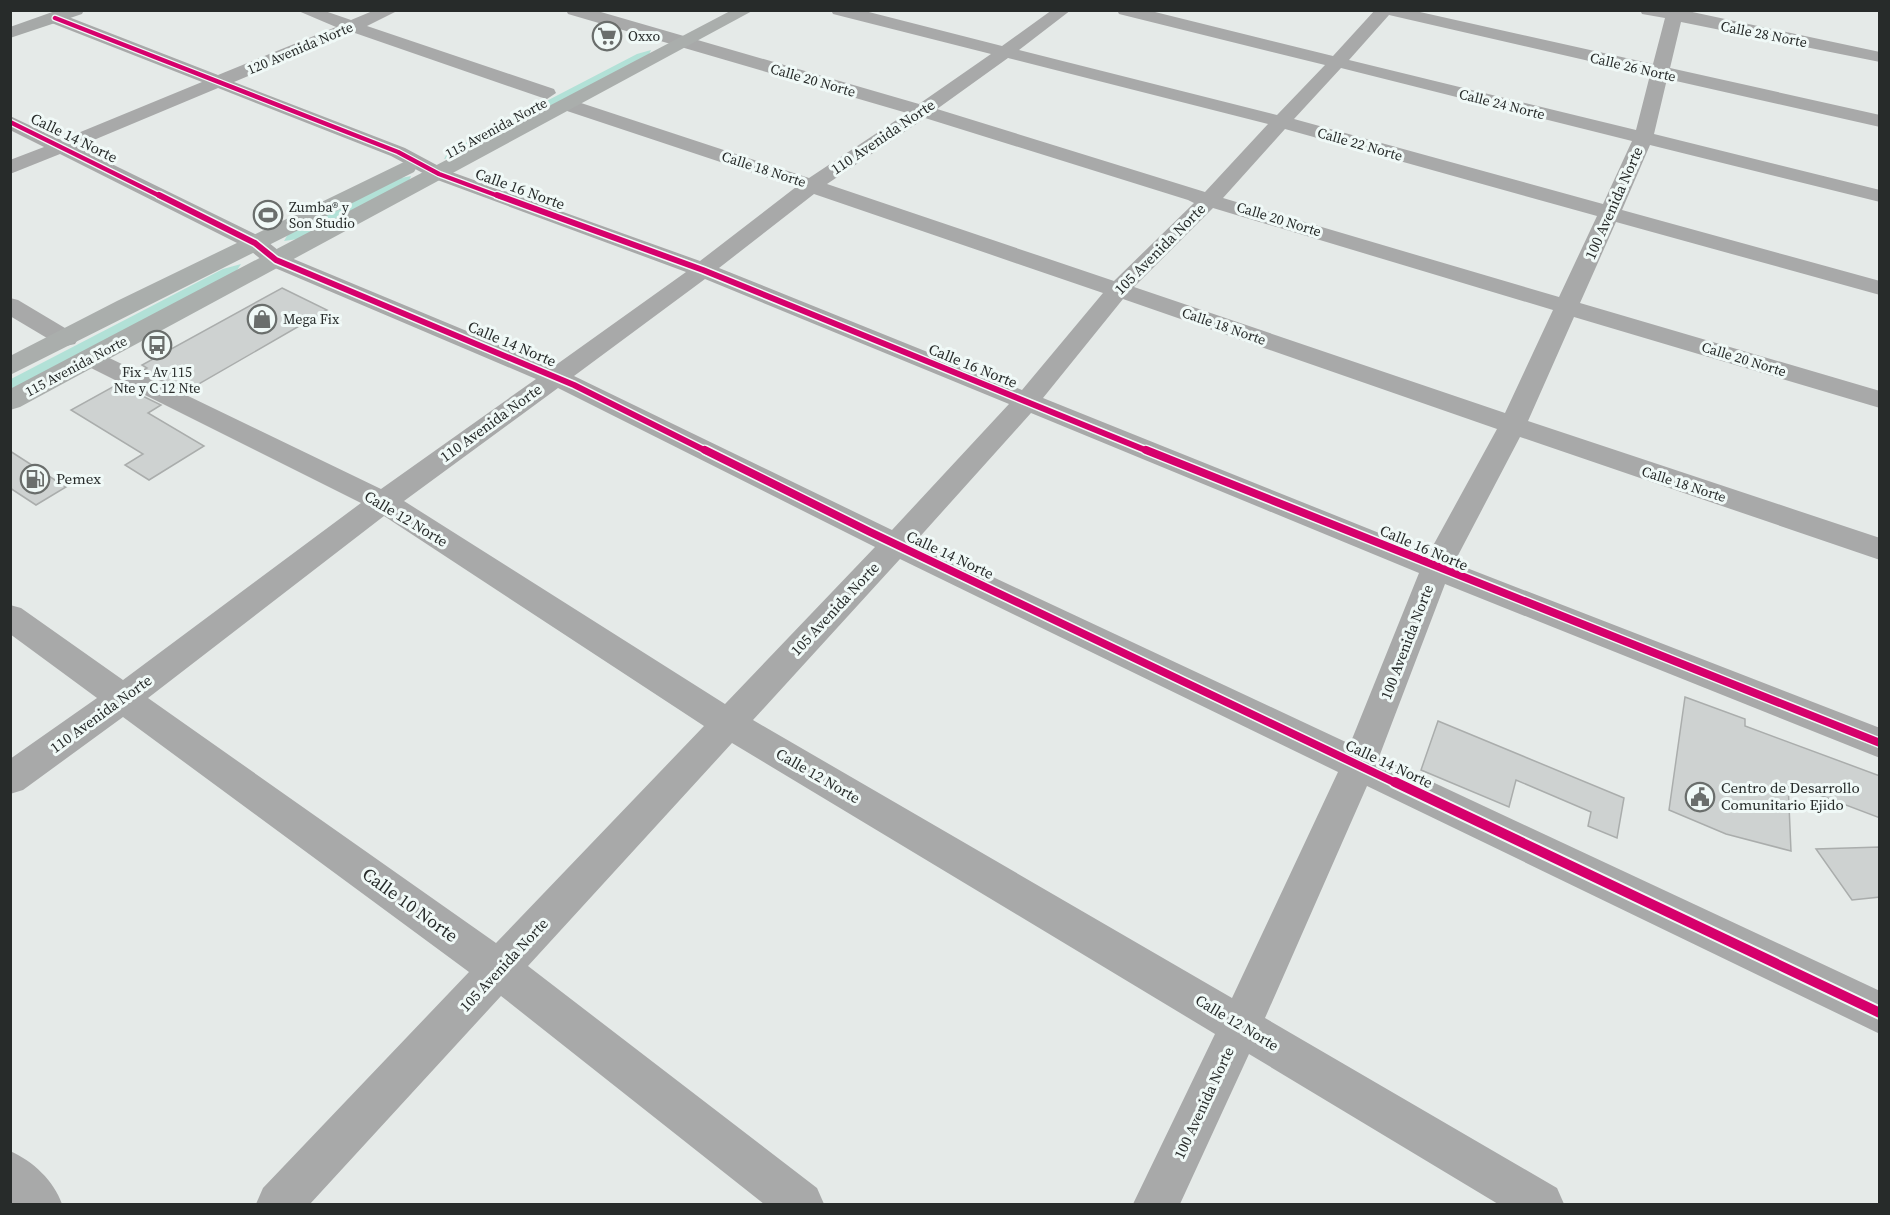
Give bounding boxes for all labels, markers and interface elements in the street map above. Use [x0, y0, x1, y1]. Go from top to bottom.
street label: Calle 28 Norte [1719, 16, 1809, 52]
street label: 120 Avenida Norte [244, 17, 356, 79]
supermarket icon: Oxxo [591, 20, 623, 52]
place label: Oxxo [628, 26, 660, 46]
street label: Calle 26 Norte [1588, 47, 1678, 87]
street label: Calle 20 Norte [768, 58, 858, 102]
street label: Calle 24 Norte [1457, 84, 1547, 124]
street label: 115 Avenida Norte [441, 93, 551, 163]
street label: 110 Avenida Norte [827, 94, 939, 179]
street label: Calle 14 Norte [27, 108, 121, 168]
street label: Calle 22 Norte [1315, 122, 1405, 166]
street label: 100 Avenida Norte [1579, 143, 1648, 262]
street label: Calle 18 Norte [719, 146, 809, 192]
street label: Calle 16 Norte [472, 163, 568, 215]
place label: Zumba® y Son Studio [289, 197, 355, 233]
street label: Calle 20 Norte [1234, 197, 1324, 241]
street label: 105 Avenida Norte [1109, 198, 1210, 299]
sports icon: Zumba® y Son Studio [252, 199, 284, 231]
street label: Calle 18 Norte [1179, 302, 1269, 350]
shop icon: Mega Fix [246, 303, 278, 335]
place label: Mega Fix [283, 309, 340, 329]
street label: Calle 14 Norte [465, 316, 560, 372]
bus stop icon: Fix - Av 115 Nte y C 12 Nte [141, 329, 173, 361]
street label: 115 Avenida Norte [21, 331, 131, 401]
street label: Calle 20 Norte [1699, 337, 1789, 381]
street label: Calle 16 Norte [926, 338, 1021, 393]
place label: Fix - Av 115 Nte y C 12 Nte [114, 362, 200, 398]
street label: 110 Avenida Norte [435, 378, 546, 467]
street label: Calle 18 Norte [1639, 461, 1729, 507]
fuel station icon: Pemex [19, 463, 51, 495]
place label: Pemex [56, 468, 101, 489]
street label: Calle 12 Norte [361, 485, 452, 552]
street label: Calle 16 Norte [1377, 520, 1472, 576]
street label: Calle 14 Norte [903, 525, 998, 584]
street label: 105 Avenida Norte [786, 557, 884, 660]
street label: 100 Avenida Norte [1375, 581, 1438, 702]
street label: 110 Avenida Norte [45, 669, 156, 758]
street label: Calle 14 Norte [1342, 734, 1437, 793]
street label: Calle 12 Norte [772, 743, 864, 808]
place label: Centro de Desarrollo Comunitario Ejido [1721, 777, 1860, 815]
public building icon: Centro de Desarrollo Comunitario Ejido [1684, 781, 1716, 813]
street label: Calle 10 Norte [357, 861, 463, 948]
street label: 105 Avenida Norte [455, 913, 553, 1016]
street label: Calle 12 Norte [1192, 989, 1283, 1056]
street label: 100 Avenida Norte [1168, 1043, 1239, 1162]

